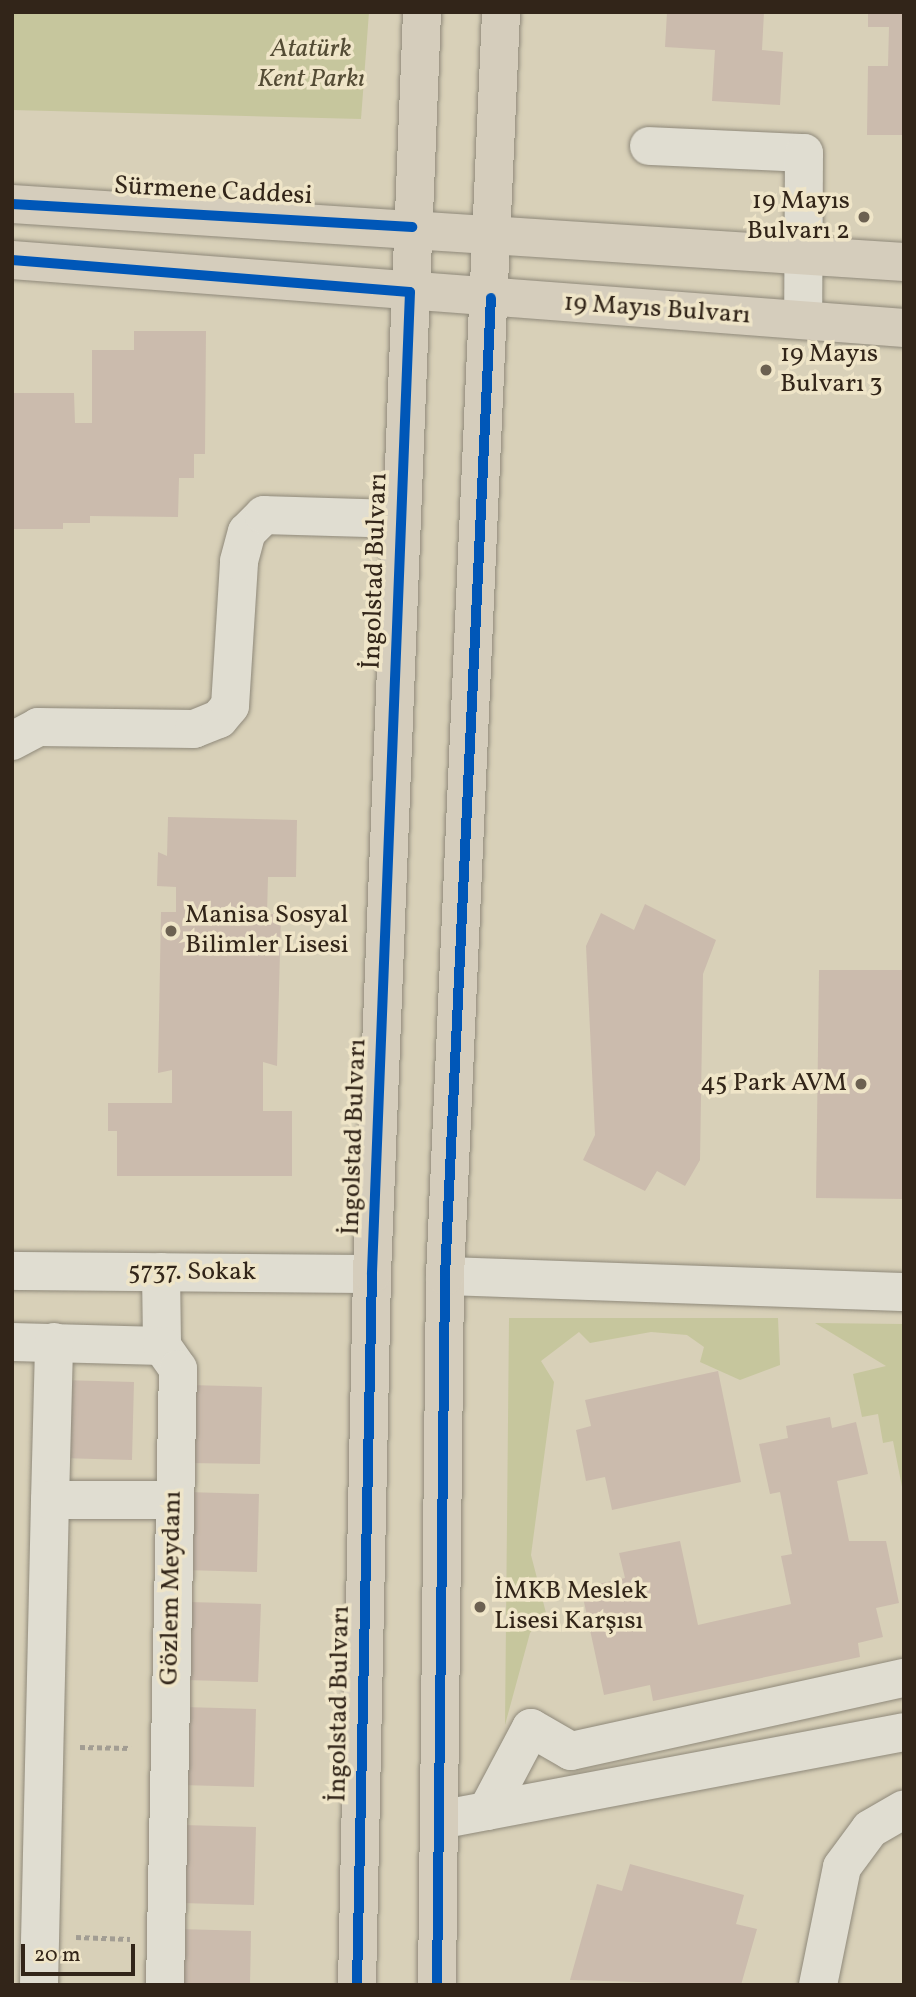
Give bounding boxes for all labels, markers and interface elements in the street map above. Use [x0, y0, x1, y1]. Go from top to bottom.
park label: Atatürk Kent Parkı [257, 34, 365, 96]
street label: Sürmene Caddesi [113, 171, 313, 213]
place label: 19 Mayıs Bulvarı 2 [747, 186, 850, 248]
marker: 19 Mayıs Bulvarı 2 [856, 209, 872, 225]
street label: 19 Mayıs Bulvarı [562, 288, 752, 332]
place label: 19 Mayıs Bulvarı 3 [780, 339, 883, 400]
marker: 19 Mayıs Bulvarı 3 [758, 362, 774, 378]
street label: İngolstad Bulvarı [357, 472, 395, 670]
place label: Manisa Sosyal Bilimler Lisesi [185, 900, 349, 962]
marker: Manisa Sosyal Bilimler Lisesi [163, 923, 179, 939]
street label: İngolstad Bulvarı [336, 1038, 374, 1236]
place label: 45 Park AVM [700, 1068, 847, 1100]
marker: 45 Park AVM [853, 1076, 869, 1092]
street label: 5737. Sokak [128, 1257, 256, 1289]
street label: Gözlem Meydanı [155, 1490, 189, 1686]
place label: İMKB Meslek Lisesi Karşısı [494, 1576, 648, 1638]
marker: İMKB Meslek Lisesi Karşısı [472, 1599, 488, 1615]
street label: İngolstad Bulvarı [323, 1606, 357, 1802]
scale bar [24, 1930, 138, 1974]
text: 20 m [34, 1941, 80, 1970]

